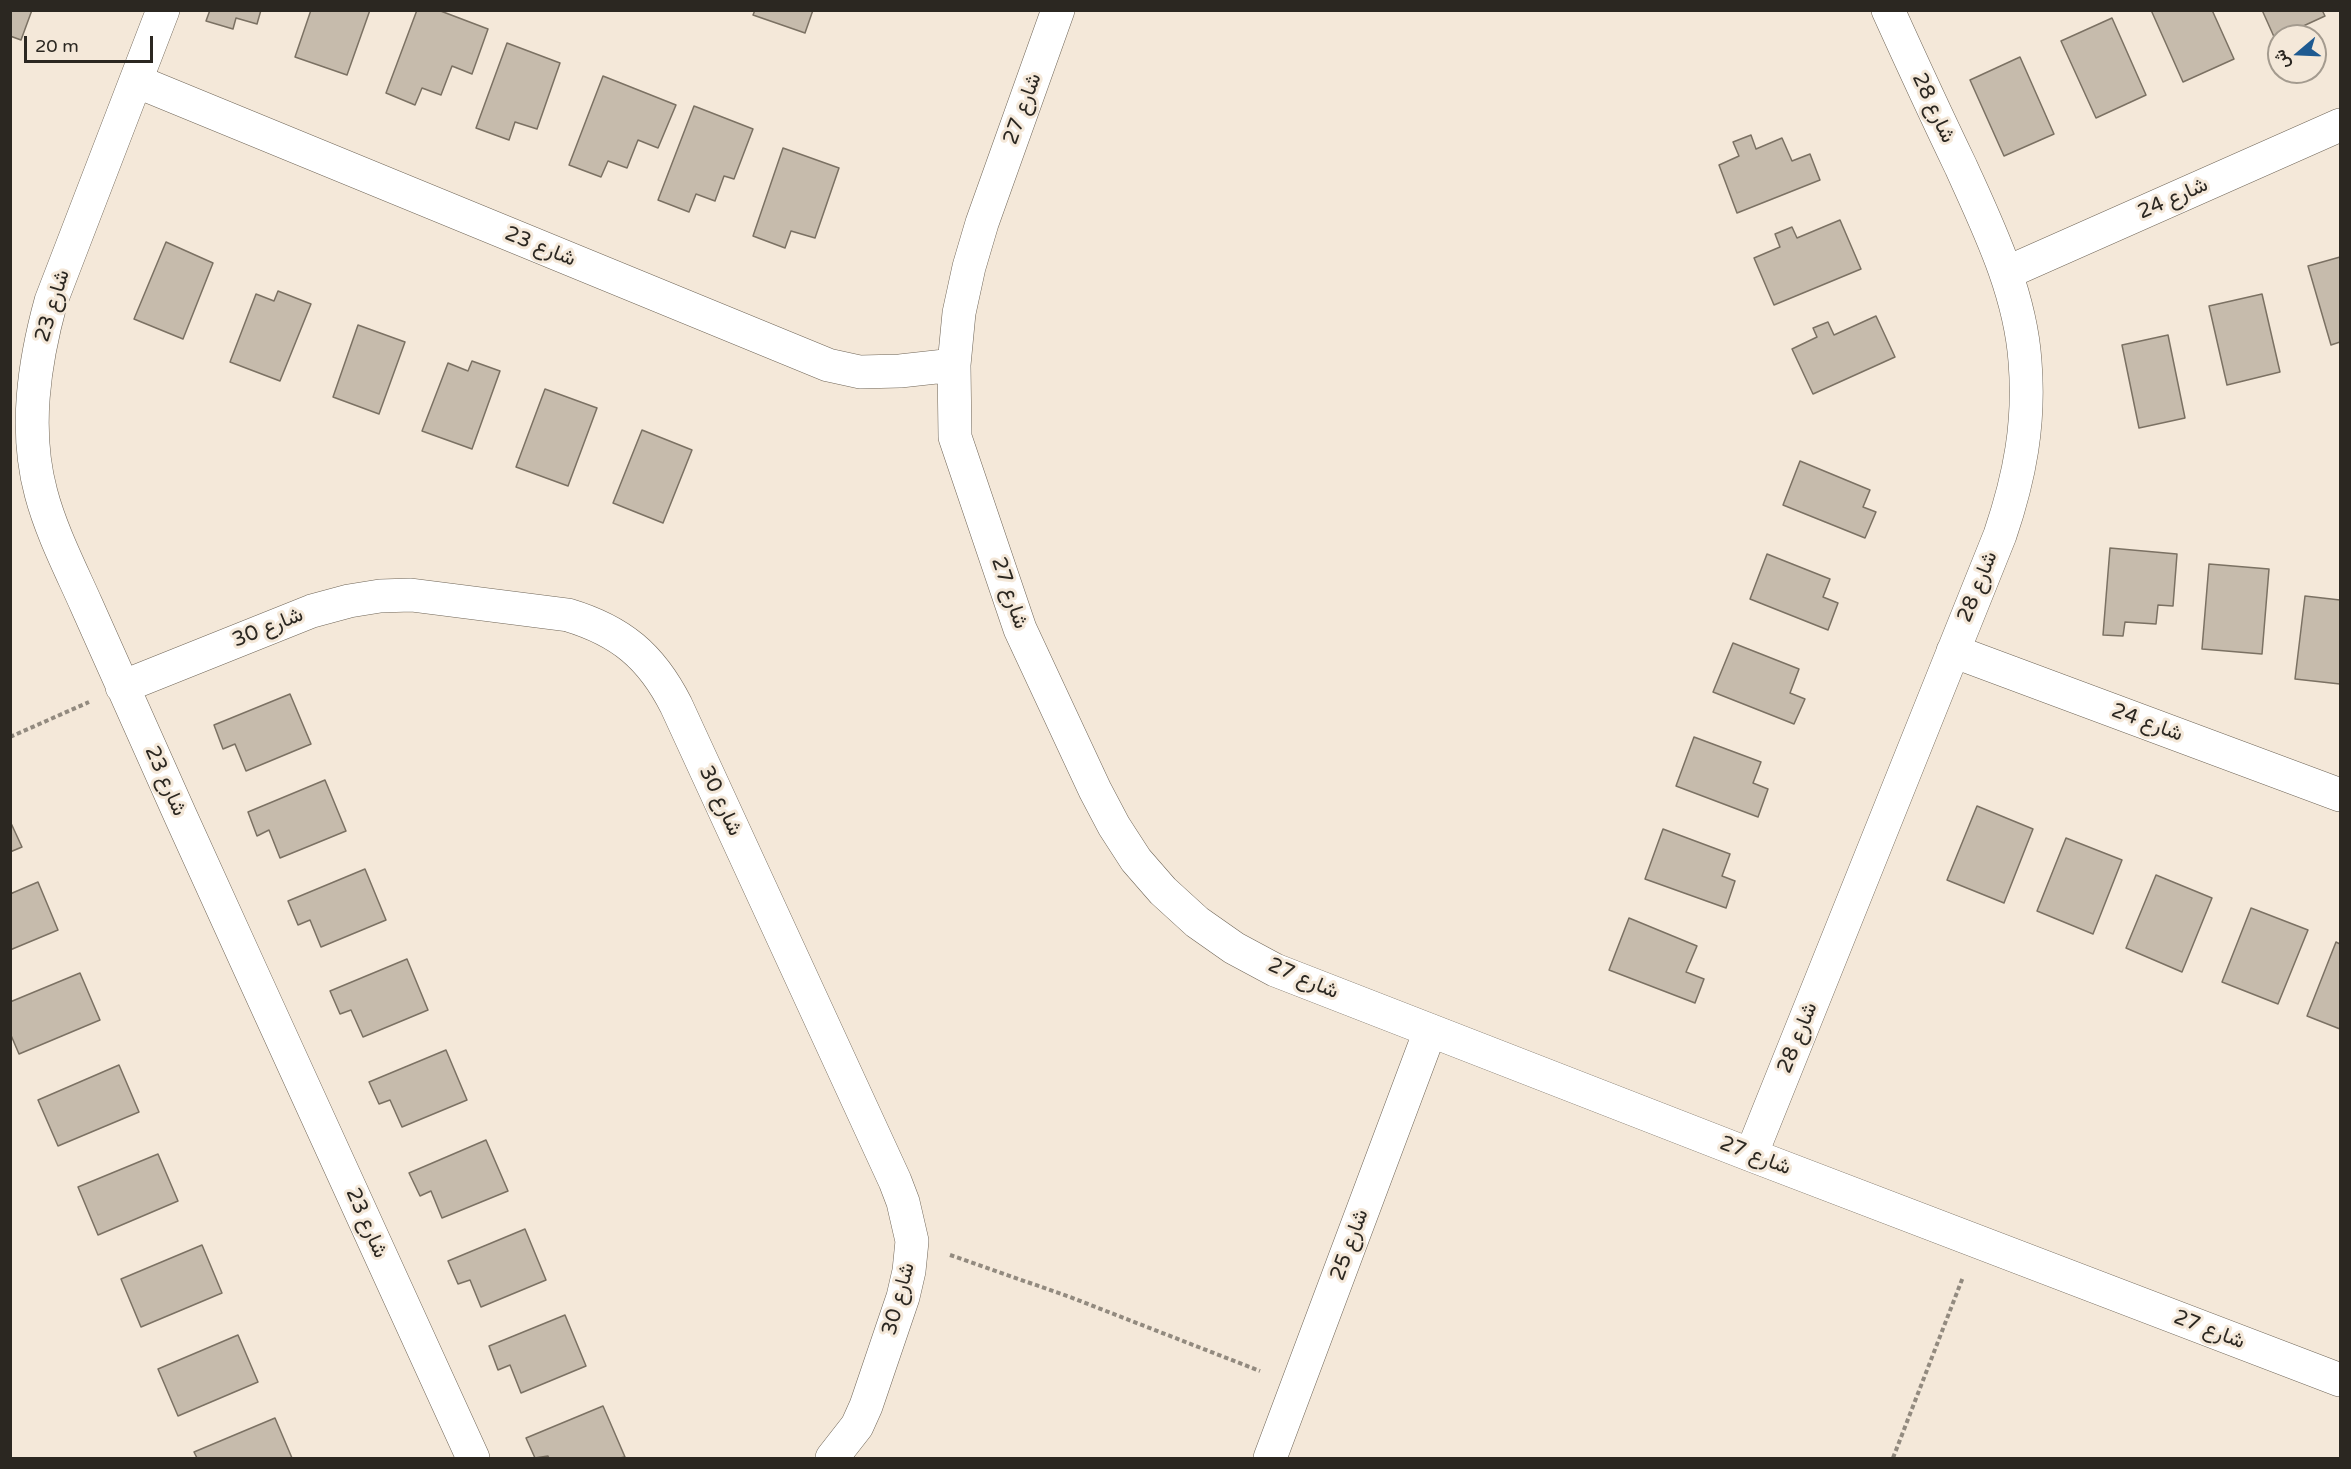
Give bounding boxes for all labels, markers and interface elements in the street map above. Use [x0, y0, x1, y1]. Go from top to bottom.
scale bar [27, 24, 156, 62]
north arrow [2267, 24, 2327, 84]
text: 20 m [35, 35, 79, 57]
text: ش [2269, 47, 2294, 72]
street label: شارع 28 [1906, 69, 1960, 147]
street label: شارع 27 [998, 70, 1048, 148]
street label: شارع 24 [2134, 172, 2212, 226]
street label: شارع 23 [501, 221, 579, 273]
street label: شارع 23 [30, 267, 76, 345]
street label: شارع 28 [1952, 548, 2004, 626]
street label: شارع 27 [985, 554, 1033, 632]
street label: شارع 30 [229, 602, 307, 654]
street label: شارع 24 [2108, 698, 2186, 748]
street label: شارع 23 [138, 742, 192, 820]
street label: شارع 30 [693, 762, 747, 840]
street label: شارع 27 [1264, 953, 1342, 1005]
street label: شارع 28 [1772, 999, 1824, 1077]
street label: شارع 27 [1716, 1131, 1794, 1181]
street label: شارع 23 [339, 1184, 393, 1262]
street label: شارع 25 [1325, 1206, 1375, 1284]
street label: شارع 30 [877, 1260, 921, 1338]
street label: شارع 27 [2170, 1305, 2248, 1355]

